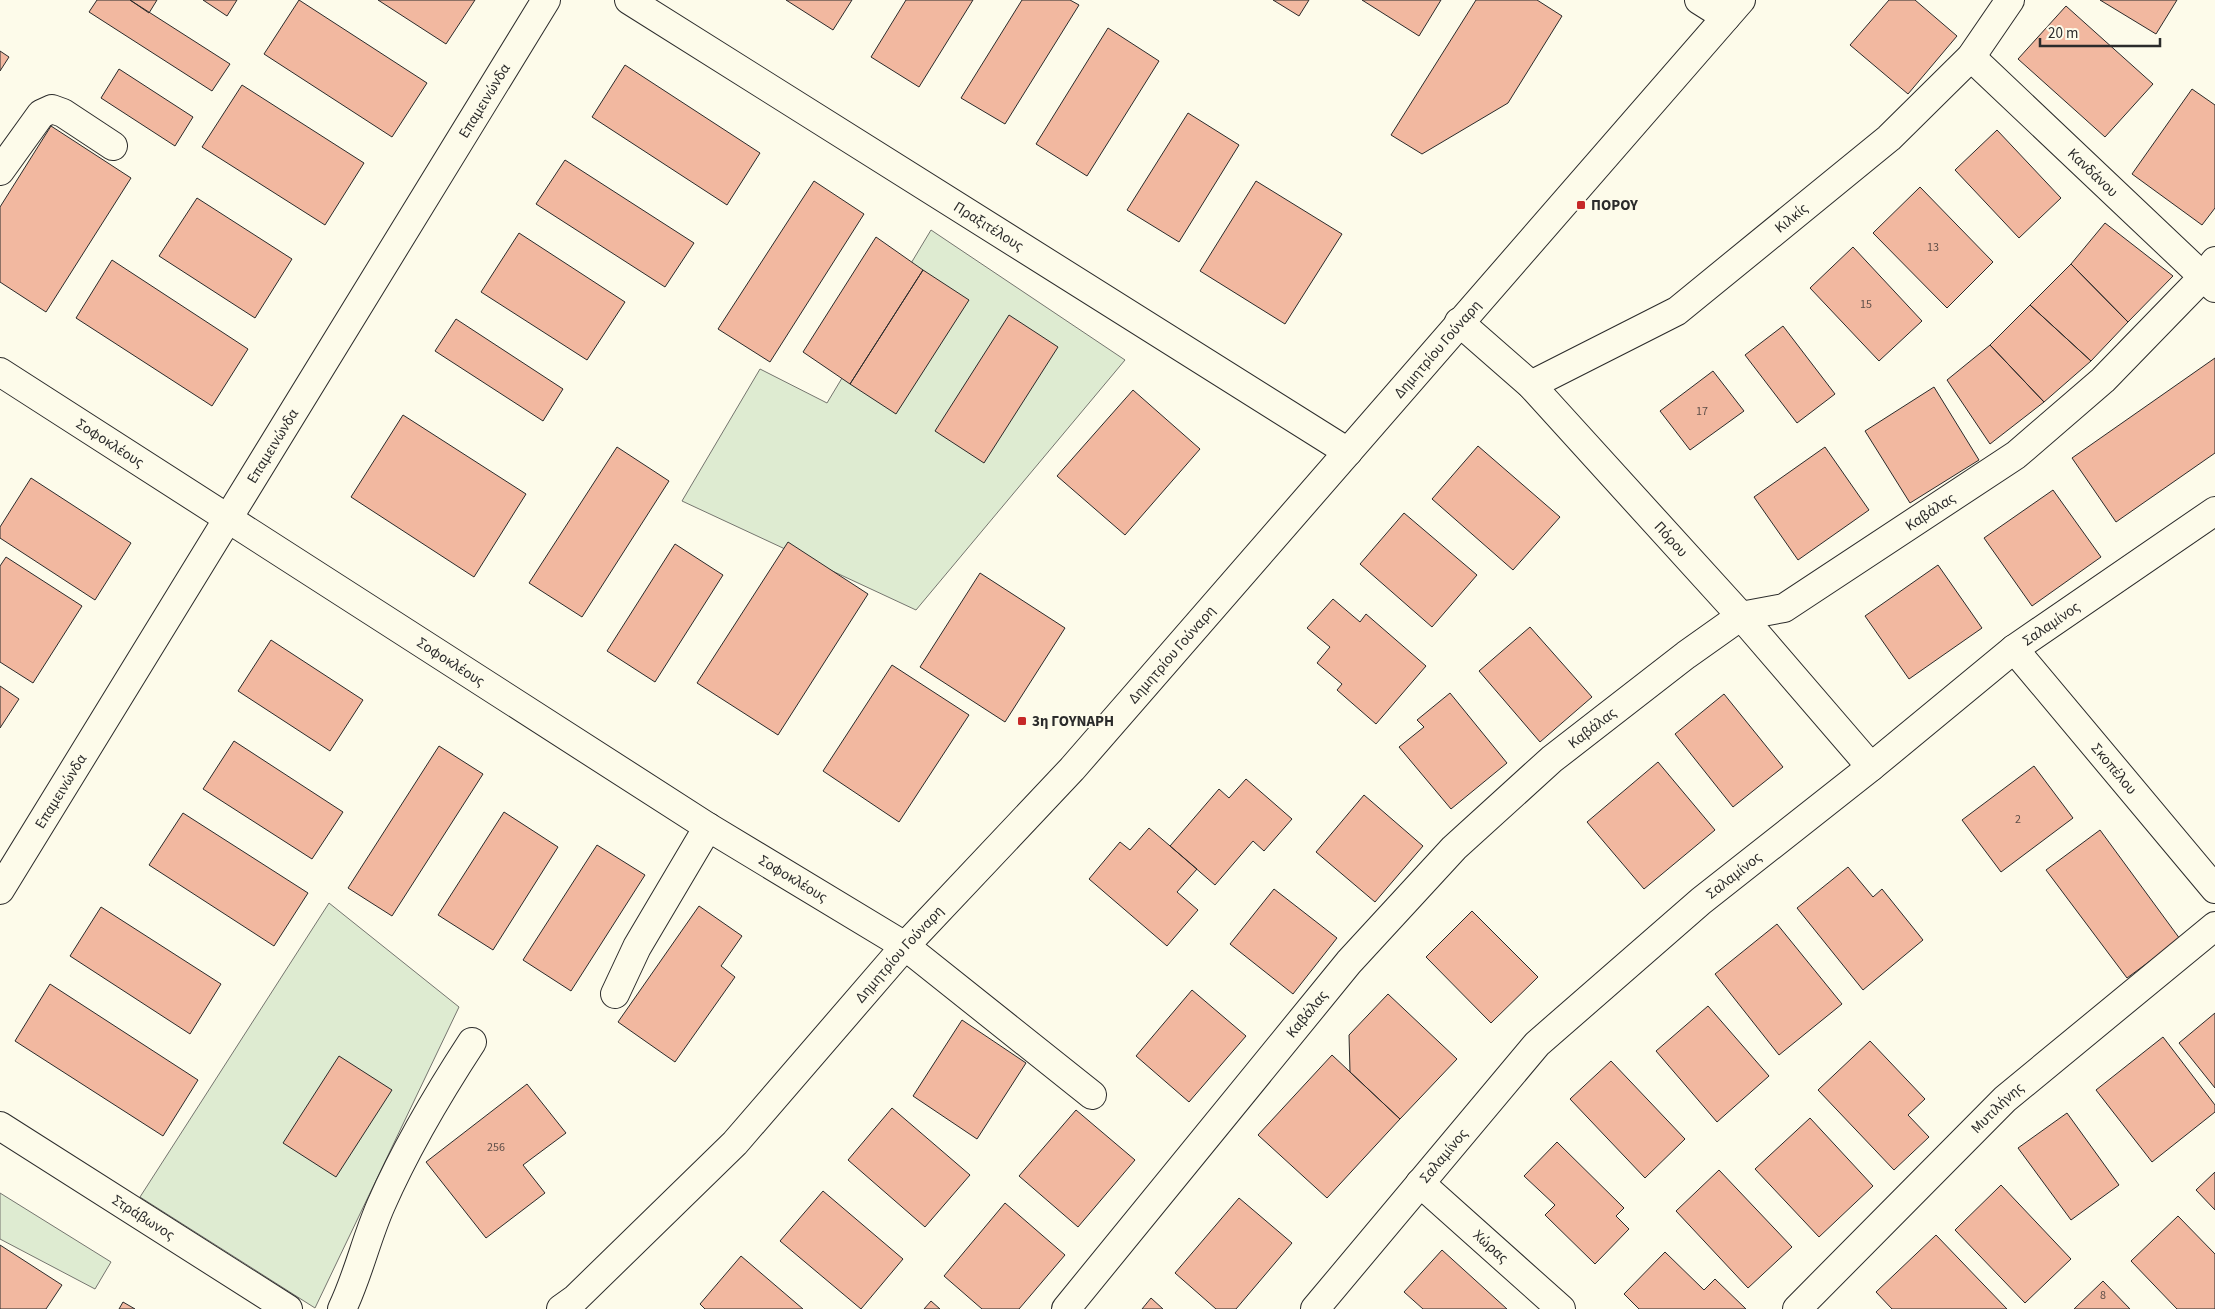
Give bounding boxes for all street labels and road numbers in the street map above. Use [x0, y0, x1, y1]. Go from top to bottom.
street label: Επαμεινώνδα [453, 59, 516, 142]
street label: Κανδάνου [2063, 143, 2123, 202]
street label: Πραξιτέλους [950, 196, 1028, 256]
street label: Κιλκίς [1770, 198, 1813, 238]
street label: Δημητρίου Γούναρη [1389, 295, 1486, 403]
street label: Επαμεινώνδα [241, 404, 304, 487]
street label: Σοφοκλέους [72, 413, 149, 473]
street label: Καβάλας [1901, 487, 1960, 536]
street label: Πόρου [1649, 517, 1693, 562]
street label: Σαλαμίνος [2018, 596, 2084, 651]
street label: Δημητρίου Γούναρη [1123, 601, 1220, 708]
street label: Σοφοκλέους [413, 632, 490, 692]
street label: Καβάλας [1564, 702, 1621, 753]
street label: Σκοπέλου [2086, 738, 2142, 799]
street label: Επαμεινώνδα [30, 749, 92, 833]
street label: Σαλαμίνος [1701, 846, 1766, 904]
street label: Σοφοκλέους [755, 849, 832, 908]
street label: Δημητρίου Γούναρη [850, 901, 948, 1007]
street label: Καβάλας [1281, 985, 1333, 1042]
street label: Μυτιλήνης [1966, 1077, 2029, 1138]
street label: Σαλαμίνος [1414, 1123, 1473, 1188]
street label: Στράβωνος [108, 1189, 179, 1245]
street label: Χώρας [1468, 1225, 1514, 1268]

